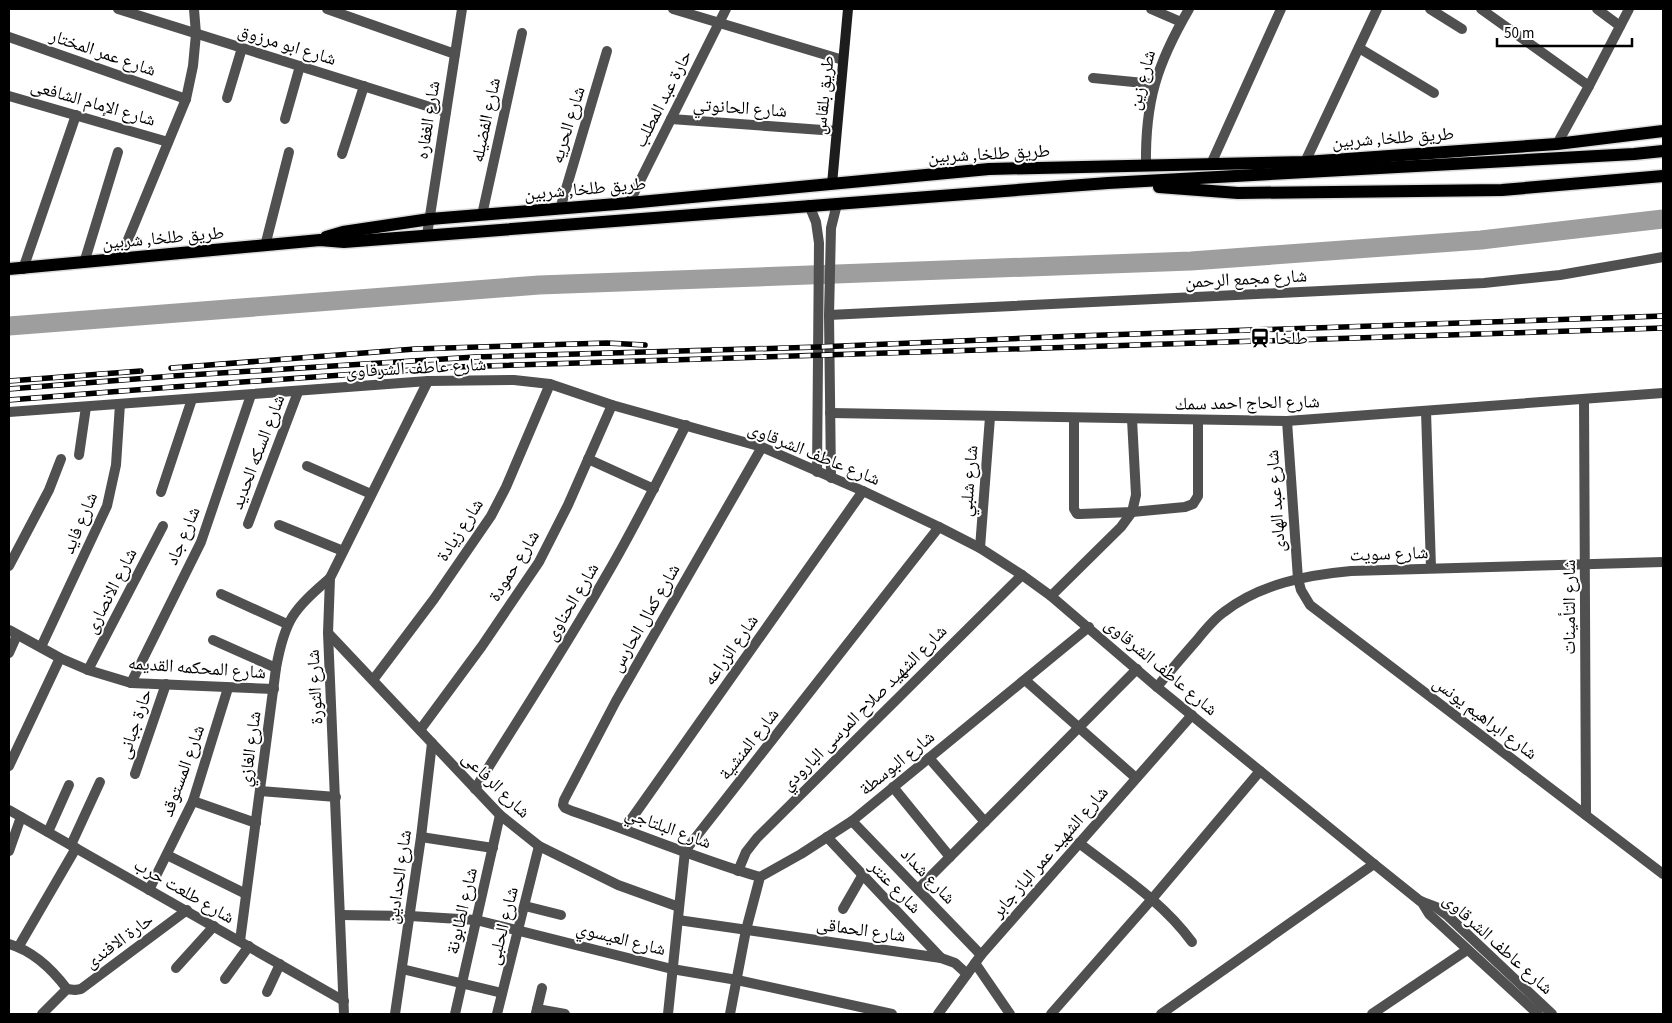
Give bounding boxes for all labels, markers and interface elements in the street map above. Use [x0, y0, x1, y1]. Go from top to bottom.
scale bar [1497, 15, 1632, 47]
street label: شارع ابو مرزوق [235, 18, 339, 72]
street label: شارع عمر المختار [46, 23, 159, 83]
text: 50 m [1504, 23, 1534, 44]
street label: حارة عبد المطلب [628, 46, 698, 152]
street label: شارع زين [1122, 47, 1162, 113]
street label: طريق بلقاس [807, 54, 841, 136]
street label: شارع الإمام الشافعى [28, 73, 158, 133]
street label: شارع الفضيله [465, 75, 507, 165]
street label: شارع الغفاره [409, 79, 447, 161]
street label: شارع الحريه [544, 83, 592, 167]
street label: شارع الحانوتي [692, 92, 788, 125]
street label: طريق طلخا, شربين [1331, 121, 1455, 155]
street label: طريق طلخا, شربين [927, 138, 1051, 170]
street label: طريق طلخا, شربين [523, 171, 647, 207]
street label: طريق طلخا, شربين [101, 220, 225, 256]
street label: شارع مجمع الرحمن [1184, 263, 1308, 295]
place label: طلخا [1275, 326, 1308, 351]
station icon: طلخا [1249, 327, 1271, 349]
street label: شارع عاطف الشرقاوى [345, 352, 487, 384]
street label: شارع الحاج احمد سمك [1174, 389, 1320, 417]
street label: شارع السكه الحديد [225, 391, 291, 513]
street label: شارع عاطف الشرقاوى [744, 416, 884, 492]
street label: شارع شلبي [953, 444, 986, 518]
street label: شارع عبد الهادى [1260, 449, 1292, 553]
street label: شارع فايد [56, 488, 104, 558]
street label: شارع زيادة [430, 494, 490, 566]
street label: شارع جاد [160, 503, 206, 569]
street label: شارع حمودة [482, 525, 546, 607]
street label: شارع سويت [1349, 540, 1429, 568]
street label: شارع الانصارى [79, 544, 143, 638]
street label: شارع الحناوى [539, 558, 605, 646]
street label: شارع كمال الحارس [604, 559, 686, 677]
street label: شارع التأمينات [1557, 559, 1582, 655]
street label: شارع الزراعه [697, 609, 765, 691]
street label: شارع عاطف الشرقاوى [1099, 612, 1223, 722]
street label: شارع الشهيد صلاح المرسى البارودي [775, 619, 954, 798]
street label: شارع الثورة [301, 649, 329, 725]
street label: شارع المحكمه القديمه [127, 651, 267, 685]
street label: شارع ابراهيم يونس [1427, 670, 1543, 766]
street label: حارة جبانى [111, 686, 159, 762]
street label: شارع المنشية [713, 703, 785, 785]
street label: شارع الغازي [232, 710, 269, 789]
street label: شارع المستوقد [155, 721, 211, 821]
street label: شارع البوسطة [854, 725, 940, 801]
street label: شارع الرفاعى [456, 746, 536, 824]
street label: شارع الشهيد عمر الباز جابر [985, 781, 1114, 924]
street label: شارع البلتاجي [621, 801, 715, 857]
street label: شارع الحدادين [380, 828, 418, 926]
street label: شارع شداد [895, 842, 961, 910]
street label: شارع طلعت حرب [129, 852, 239, 930]
street label: شارع عنتر [862, 854, 927, 919]
street label: شارع الطابونة [440, 865, 484, 957]
street label: شارع الحلبى [481, 884, 525, 968]
street label: شارع عاطف الشرقاوى [1437, 888, 1559, 1000]
street label: حارة الافندى [79, 907, 159, 975]
street label: شارع الحماقى [815, 911, 907, 949]
street label: شارع العيسوي [573, 916, 668, 964]

